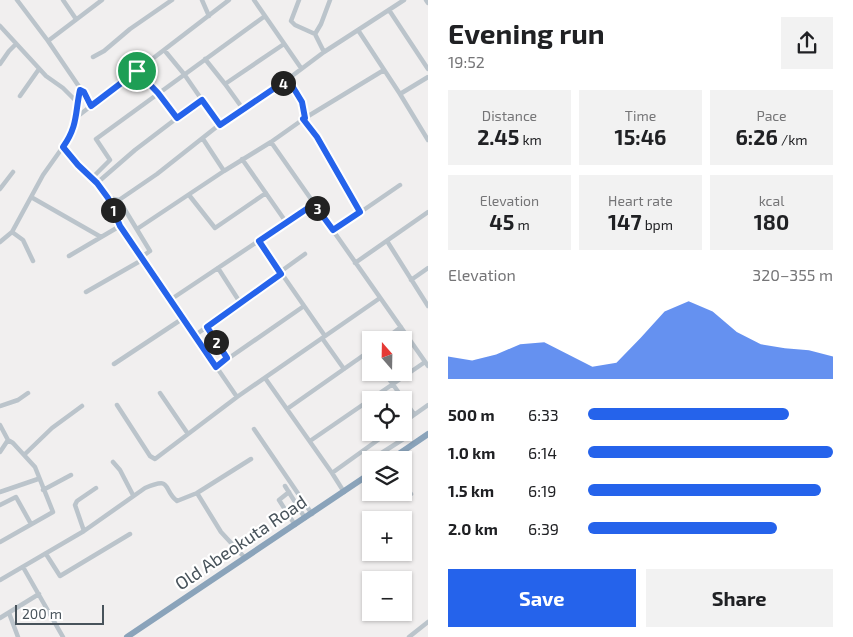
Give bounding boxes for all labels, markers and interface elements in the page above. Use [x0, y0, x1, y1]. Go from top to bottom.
text: Evening run [448, 16, 605, 50]
button: share [781, 17, 833, 69]
pin [116, 50, 158, 92]
text: 19:52 [448, 52, 485, 71]
icon: arrive [123, 57, 151, 85]
pin: 4 [270, 70, 296, 96]
text: 4 [279, 75, 288, 92]
text: Distance [482, 107, 537, 124]
text: Time [625, 107, 656, 124]
text: Pace [756, 107, 787, 124]
text: 2.45 [477, 124, 519, 149]
text: 15:46 [615, 124, 666, 149]
text: 6:26 [735, 124, 778, 149]
text: km [519, 131, 542, 148]
text: /km [778, 131, 808, 148]
text: Elevation [480, 192, 539, 209]
text: Heart rate [608, 192, 673, 209]
text: kcal [759, 192, 784, 209]
pin: 3 [304, 196, 330, 220]
pin: 1 [100, 198, 126, 222]
text: 3 [314, 200, 321, 217]
text: 1 [110, 202, 117, 219]
text: 45 [489, 209, 514, 234]
text: 147 [608, 209, 642, 234]
text: 180 [754, 209, 789, 234]
text: m [514, 216, 530, 233]
text: bpm [642, 216, 673, 233]
text: Elevation [448, 265, 516, 284]
text: 320–355 m [752, 265, 833, 284]
pin: 2 [204, 330, 228, 354]
north arrow [362, 331, 412, 381]
map controls [362, 331, 412, 621]
text: 2 [212, 334, 221, 351]
button: locate [362, 391, 412, 441]
text: 500 m [448, 405, 495, 424]
text: 6:33 [528, 405, 559, 424]
text: 1.0 km [448, 443, 495, 462]
text: 6:14 [528, 443, 557, 462]
button: layers [362, 451, 412, 501]
text: 1.5 km [448, 481, 494, 500]
text: 6:19 [528, 481, 556, 500]
street label: Old Abeokuta Road [170, 490, 311, 594]
button: + [362, 511, 412, 561]
text: 2.0 km [448, 519, 498, 538]
text: 6:39 [528, 519, 559, 538]
button: Save [448, 569, 636, 627]
button: Share [646, 569, 833, 627]
button: − [362, 571, 412, 621]
scale bar [15, 602, 104, 625]
text: 200 m [22, 605, 62, 622]

